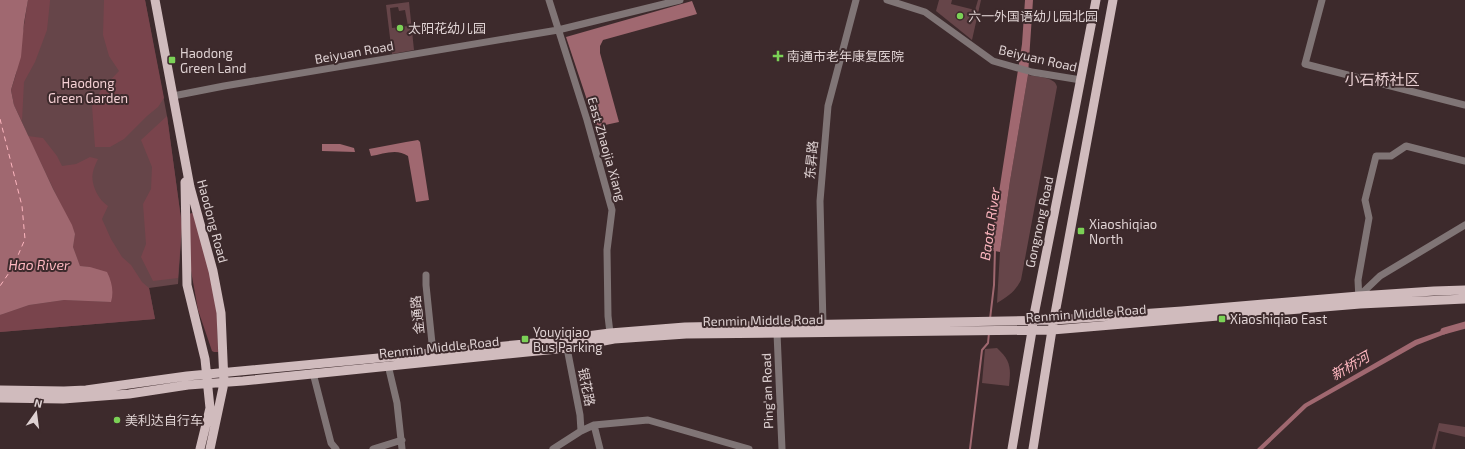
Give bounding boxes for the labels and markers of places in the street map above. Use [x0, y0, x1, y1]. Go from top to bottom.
place label: 六一外国语幼儿园北园 [968, 8, 1098, 24]
marker: 六一外国语幼儿园北园 [955, 11, 965, 21]
place label: 太阳花幼儿园 [408, 20, 486, 36]
marker: 太阳花幼儿园 [395, 23, 405, 33]
place label: Haodong Green Land [180, 45, 246, 76]
place label: 南通市老年康复医院 [787, 48, 904, 64]
marker: 南通市老年康复医院 [772, 50, 784, 62]
marker: Haodong Green Land [167, 55, 177, 65]
place label: Xiaoshiqiao North [1089, 216, 1157, 247]
marker: Xiaoshiqiao North [1076, 226, 1086, 236]
place label: Xiaoshiqiao East [1230, 311, 1327, 327]
marker: Xiaoshiqiao East [1217, 314, 1227, 324]
place label: Youyiqiao Bus Parking [533, 324, 603, 355]
marker: Youyiqiao Bus Parking [520, 334, 530, 344]
place label: 美利达自行车 [125, 412, 203, 428]
marker: 美利达自行车 [112, 415, 122, 425]

